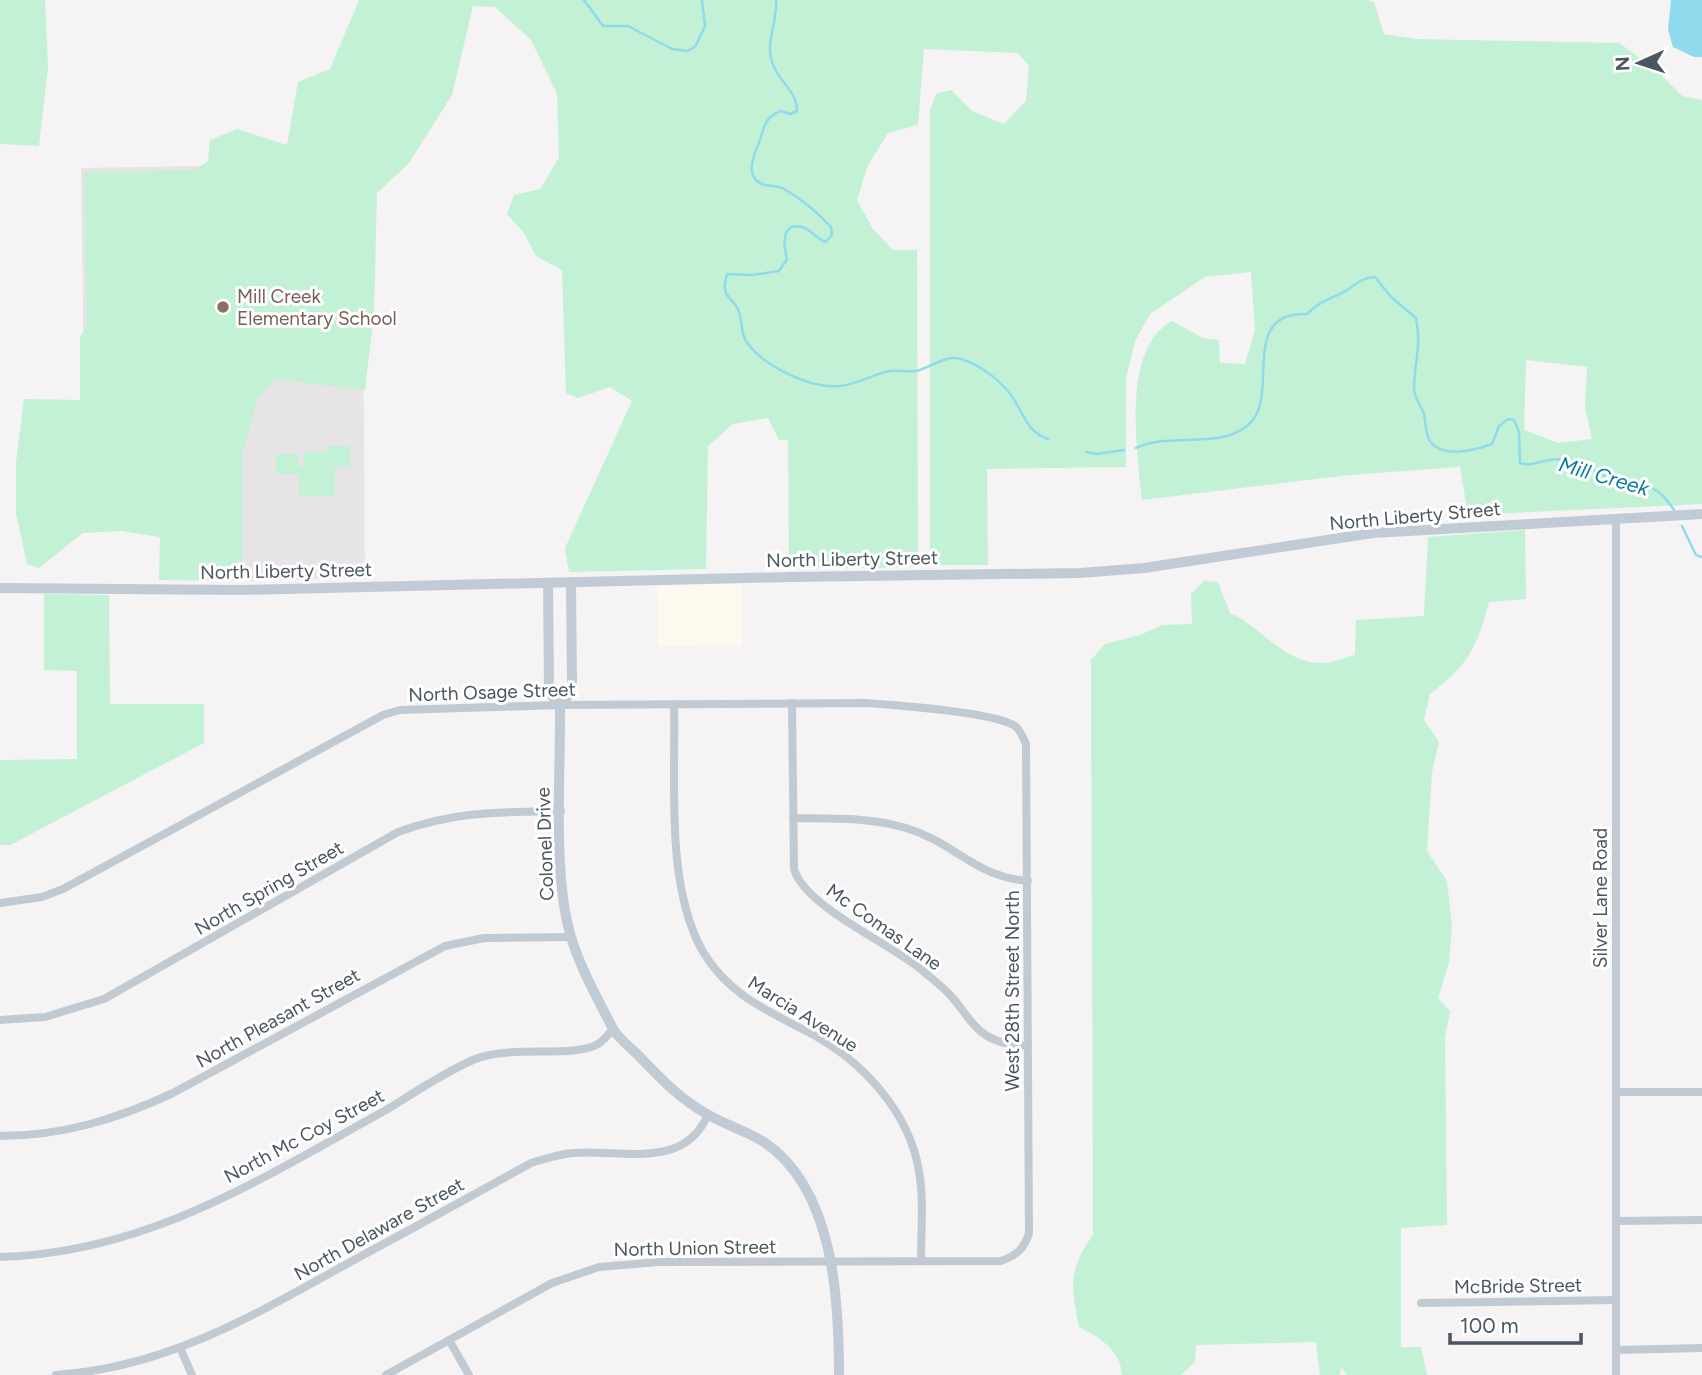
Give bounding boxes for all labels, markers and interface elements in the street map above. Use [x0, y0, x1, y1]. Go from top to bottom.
north arrow [1604, 28, 1674, 98]
text: N [1611, 56, 1634, 72]
place label: Mill Creek Elementary School [237, 285, 397, 330]
marker: Mill Creek Elementary School [215, 299, 231, 315]
water label: Mill Creek [1556, 451, 1653, 501]
street label: North Liberty Street [1328, 497, 1502, 535]
street label: North Liberty Street [766, 546, 938, 572]
street label: North Liberty Street [200, 558, 372, 584]
street label: North Osage Street [408, 678, 576, 706]
street label: Colonel Drive [532, 787, 558, 901]
street label: Silver Lane Road [1589, 828, 1612, 968]
street label: North Spring Street [191, 836, 347, 940]
street label: Mc Comas Lane [822, 879, 946, 975]
street label: West 28th Street North [1001, 890, 1024, 1092]
street label: North Pleasant Street [192, 963, 364, 1073]
street label: Marcia Avenue [744, 971, 862, 1057]
street label: North Mc Coy Street [220, 1084, 388, 1188]
street label: North Delaware Street [290, 1173, 468, 1285]
street label: North Union Street [614, 1235, 776, 1261]
street label: McBride Street [1454, 1273, 1582, 1299]
scale bar [1450, 1302, 1581, 1346]
text: 100 m [1460, 1313, 1519, 1338]

